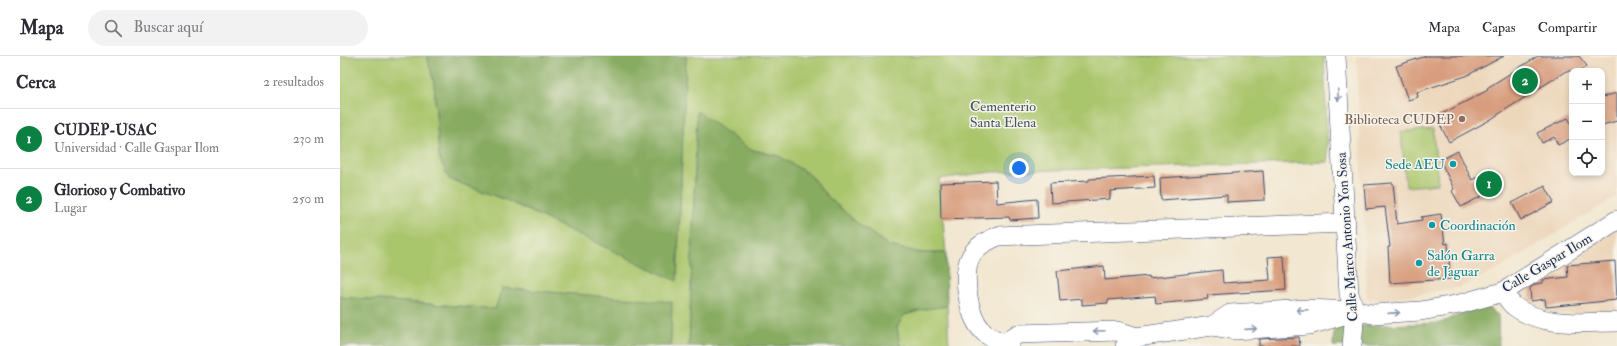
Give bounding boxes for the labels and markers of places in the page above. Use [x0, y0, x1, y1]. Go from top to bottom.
pin: 2 [1512, 66, 1538, 96]
place label: Biblioteca CUDEP [1344, 111, 1454, 128]
marker: Biblioteca CUDEP [1457, 114, 1467, 124]
place label: Sede AEU [1385, 156, 1445, 173]
marker: Sede AEU [1448, 159, 1458, 169]
pin: 1 [1476, 169, 1502, 199]
place label: Coordinación [1440, 217, 1516, 234]
marker: Coordinación [1427, 220, 1437, 230]
place label: Salón Garra de Jaguar [1427, 247, 1495, 280]
marker: Salón Garra de Jaguar [1414, 258, 1424, 268]

